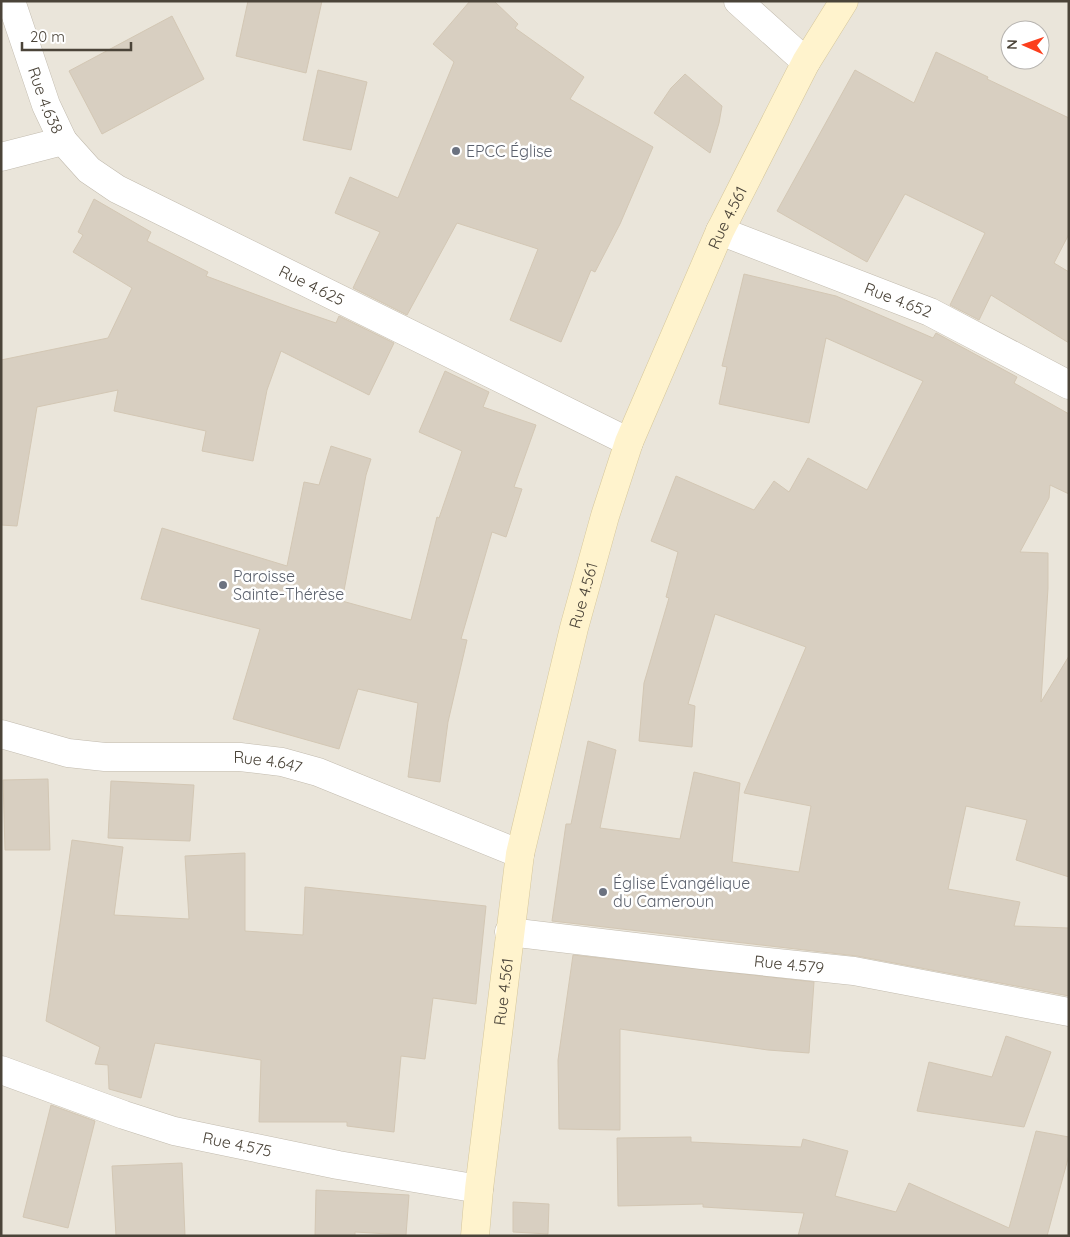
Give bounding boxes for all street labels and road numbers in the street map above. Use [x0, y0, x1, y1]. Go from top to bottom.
street label: Rue 4.638 [24, 64, 68, 137]
street label: Rue 4.561 [703, 183, 751, 252]
street label: Rue 4.625 [276, 261, 348, 310]
street label: Rue 4.652 [862, 278, 935, 322]
street label: Rue 4.561 [564, 560, 602, 631]
street label: Rue 4.647 [233, 747, 305, 777]
street label: Rue 4.579 [753, 951, 825, 978]
street label: Rue 4.561 [489, 957, 517, 1026]
street label: Rue 4.575 [201, 1127, 274, 1161]

